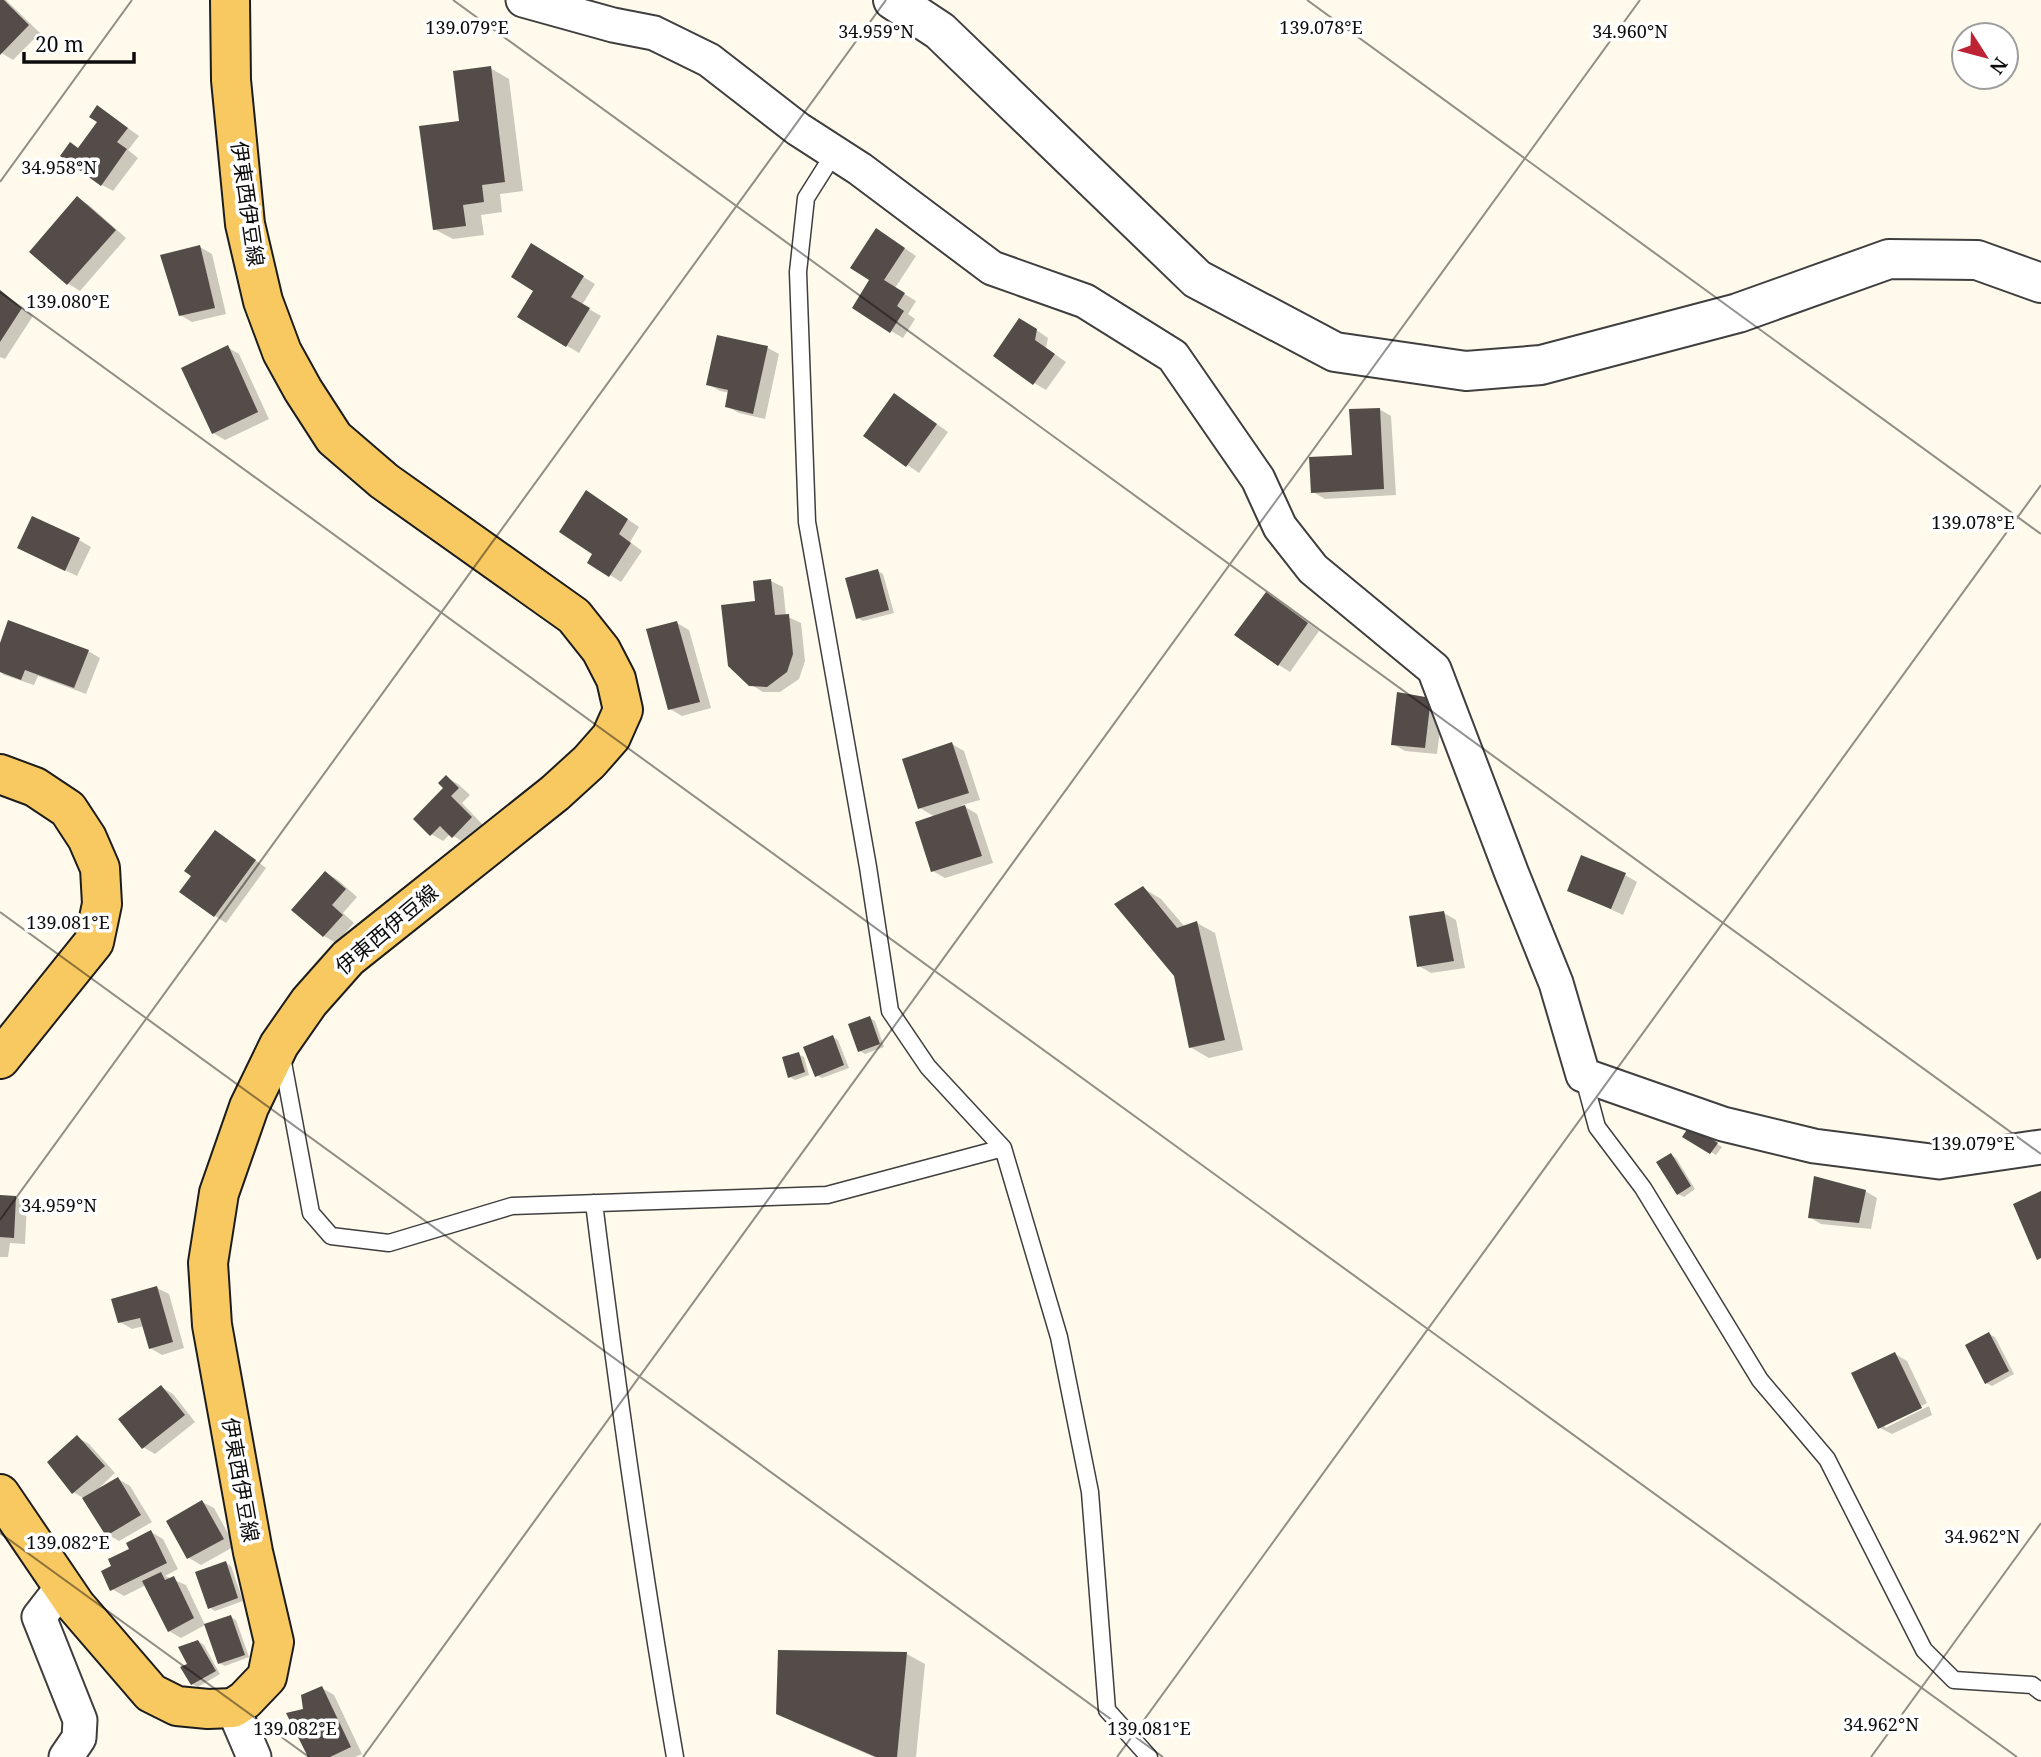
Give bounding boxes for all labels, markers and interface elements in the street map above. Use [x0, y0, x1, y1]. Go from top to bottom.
text: 139.079°E [425, 15, 509, 39]
text: 139.078°E [1279, 15, 1363, 39]
text: 34.959°N [838, 19, 914, 43]
text: 34.960°N [1592, 19, 1668, 43]
scale bar [24, 21, 135, 65]
north arrow [1950, 21, 2020, 91]
text: 20 m [35, 30, 84, 58]
text: N [1984, 52, 2014, 80]
street label: 伊東西伊豆線 [225, 140, 271, 268]
text: 34.958°N [21, 155, 97, 179]
text: 139.080°E [26, 289, 110, 313]
text: 139.078°E [1931, 510, 2015, 534]
street label: 伊東西伊豆線 [329, 878, 444, 980]
text: 139.081°E [26, 910, 110, 934]
text: 139.079°E [1931, 1131, 2015, 1155]
text: 34.959°N [21, 1193, 97, 1217]
street label: 伊東西伊豆線 [216, 1415, 266, 1544]
text: 34.962°N [1944, 1524, 2020, 1548]
text: 139.082°E [26, 1530, 110, 1554]
text: 34.962°N [1843, 1712, 1919, 1736]
text: 139.082°E [253, 1716, 337, 1740]
text: 139.081°E [1107, 1716, 1191, 1740]

